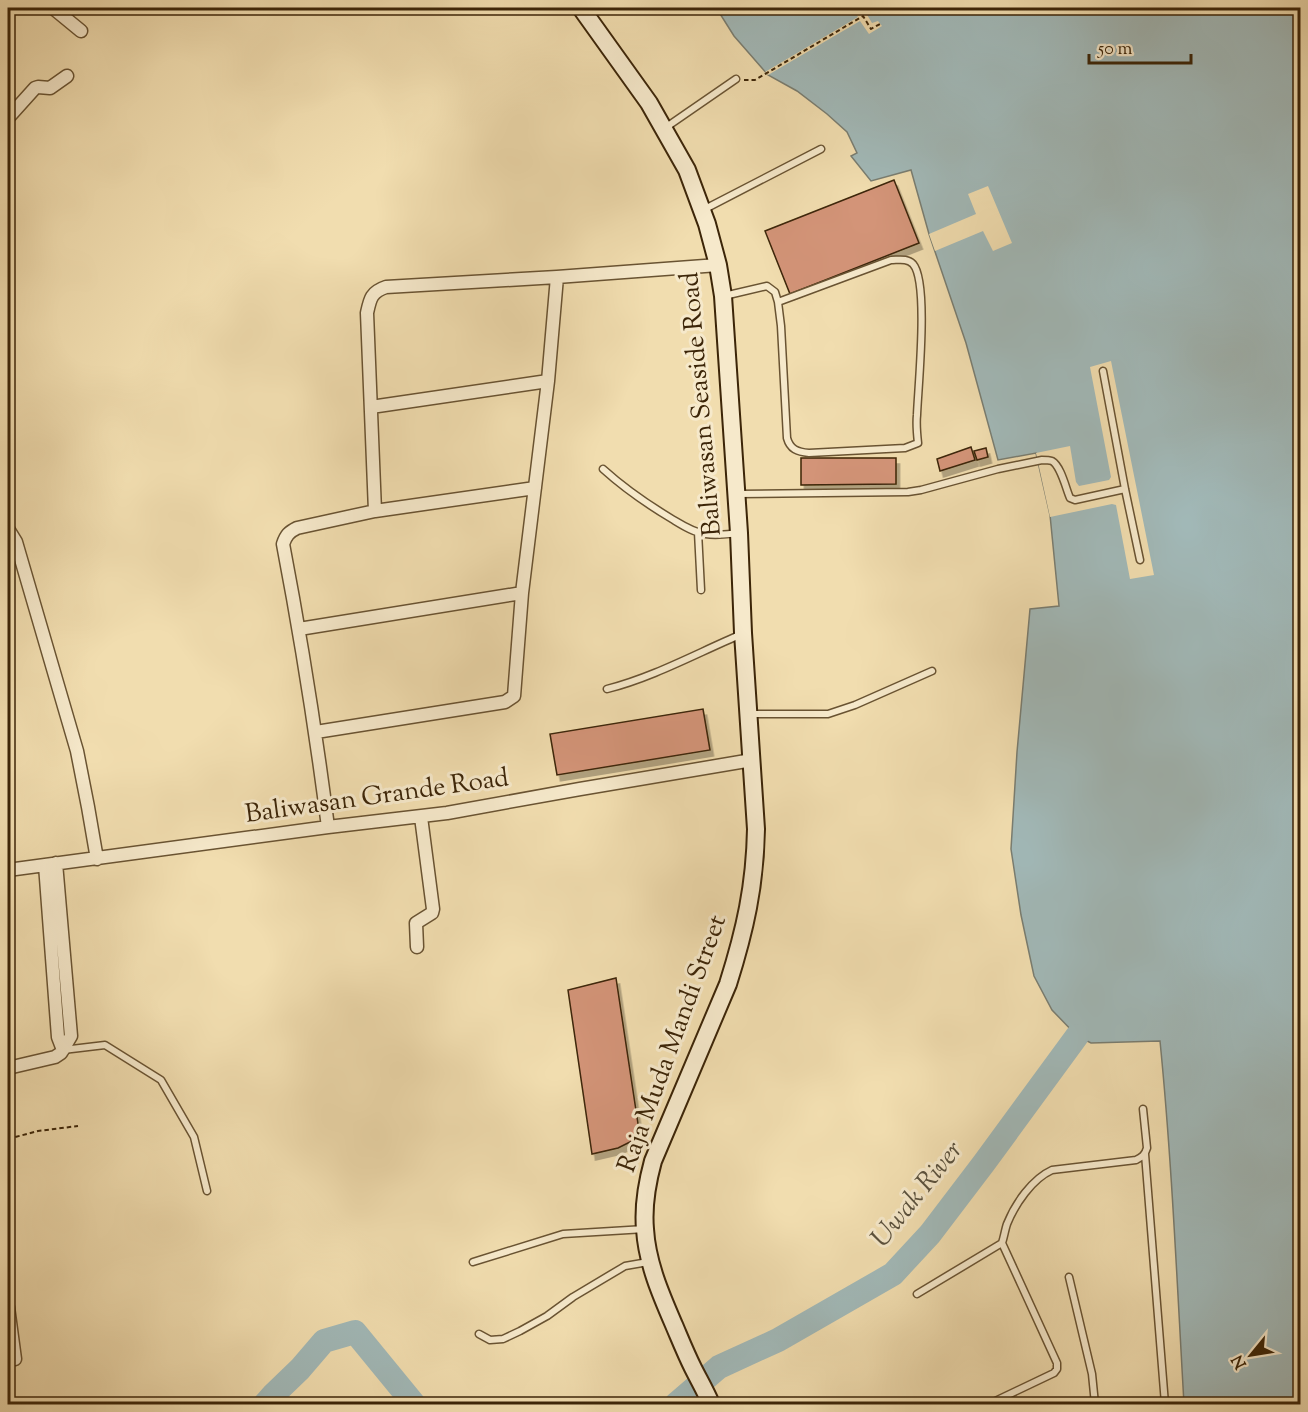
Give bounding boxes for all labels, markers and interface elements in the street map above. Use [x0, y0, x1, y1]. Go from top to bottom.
scale bar [1089, 27, 1191, 65]
text: 50 m [1097, 37, 1133, 63]
street label: Baliwasan Seaside Road [672, 270, 732, 538]
street label: Baliwasan Grande Road [243, 760, 512, 834]
street label: Raja Muda Mandi Street [609, 910, 737, 1178]
water label: Uwak River [863, 1133, 974, 1257]
north arrow [1221, 1325, 1281, 1385]
text: N [1227, 1350, 1253, 1373]

